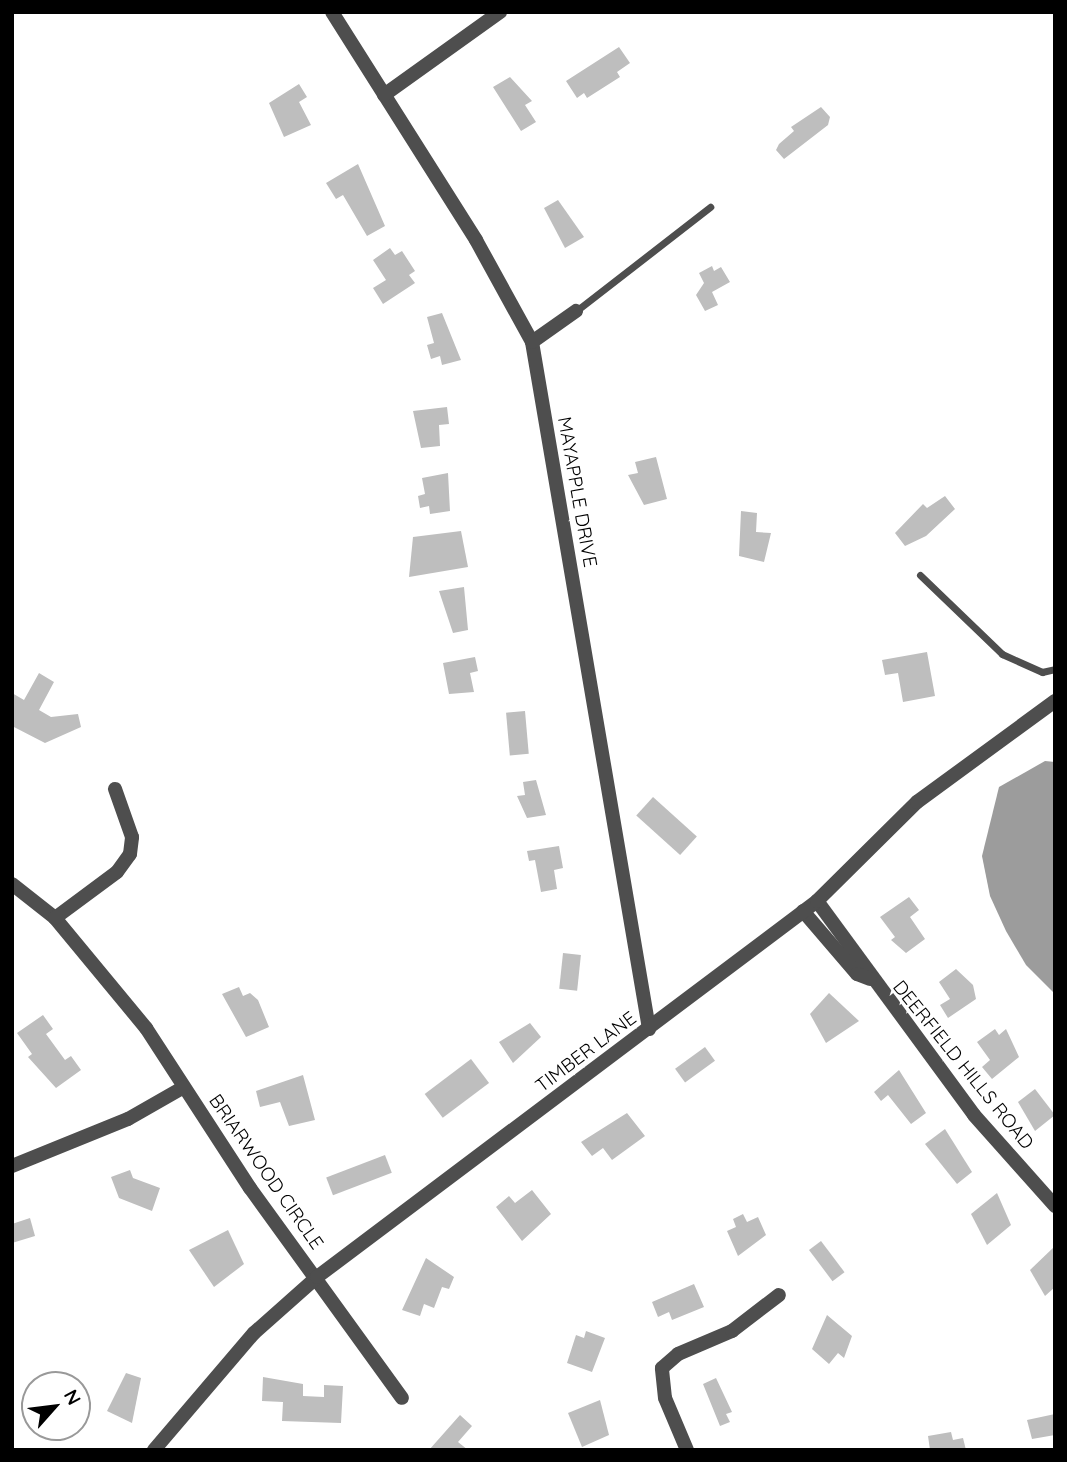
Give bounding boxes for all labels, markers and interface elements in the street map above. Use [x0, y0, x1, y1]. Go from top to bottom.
street label: MAYAPPLE DRIVE [553, 415, 601, 569]
street label: DEERFIELD HILLS ROAD [888, 976, 1038, 1154]
street label: TIMBER LANE [531, 1007, 641, 1097]
street label: BRIARWOOD CIRCLE [204, 1090, 328, 1254]
north arrow [21, 1371, 91, 1441]
text: N [59, 1385, 87, 1409]

